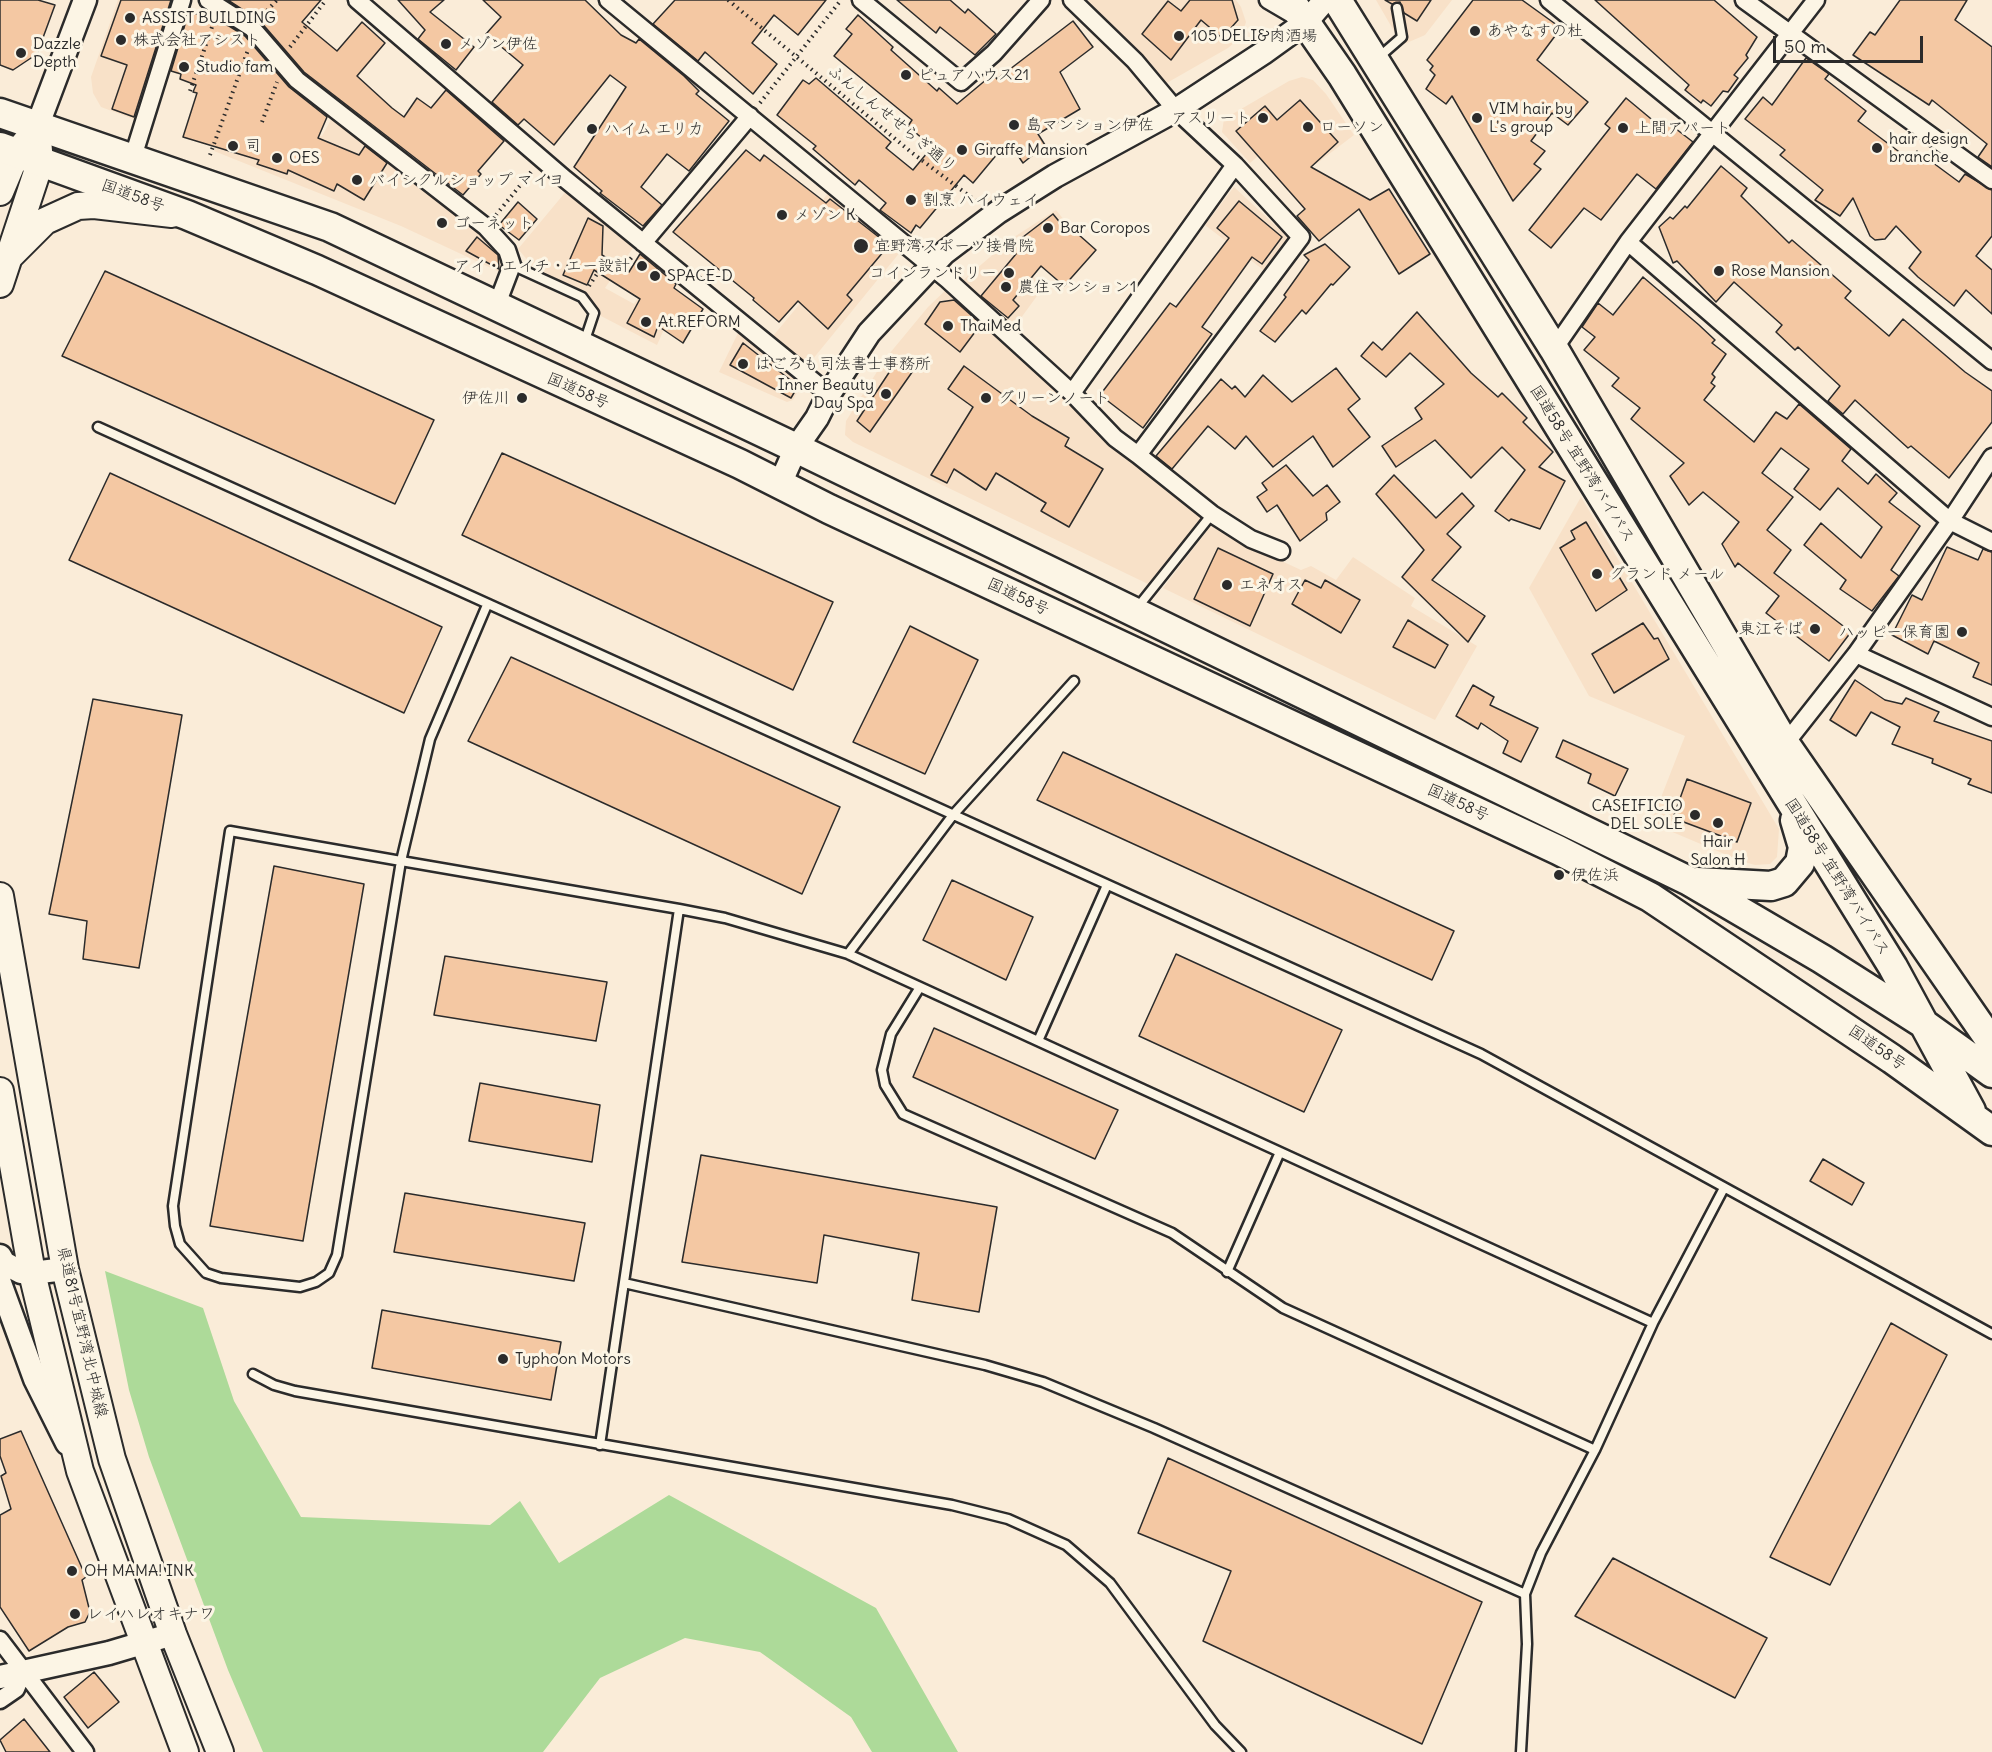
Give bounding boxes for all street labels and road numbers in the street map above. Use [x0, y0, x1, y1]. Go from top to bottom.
street label: ふんしんせせらぎ通り [824, 61, 960, 177]
street label: 国道58号 [99, 176, 167, 216]
street label: 国道58号 [544, 369, 612, 413]
street label: 国道58号 宜野湾バイパス [1526, 382, 1638, 546]
street label: 国道58号 [984, 574, 1052, 620]
street label: 国道58号 [1424, 780, 1492, 826]
street label: 国道58号 宜野湾バイパス [1781, 795, 1893, 959]
street label: 国道58号 [1844, 1021, 1910, 1075]
street label: 県道81号宜野湾北中城線 [53, 1244, 111, 1420]

